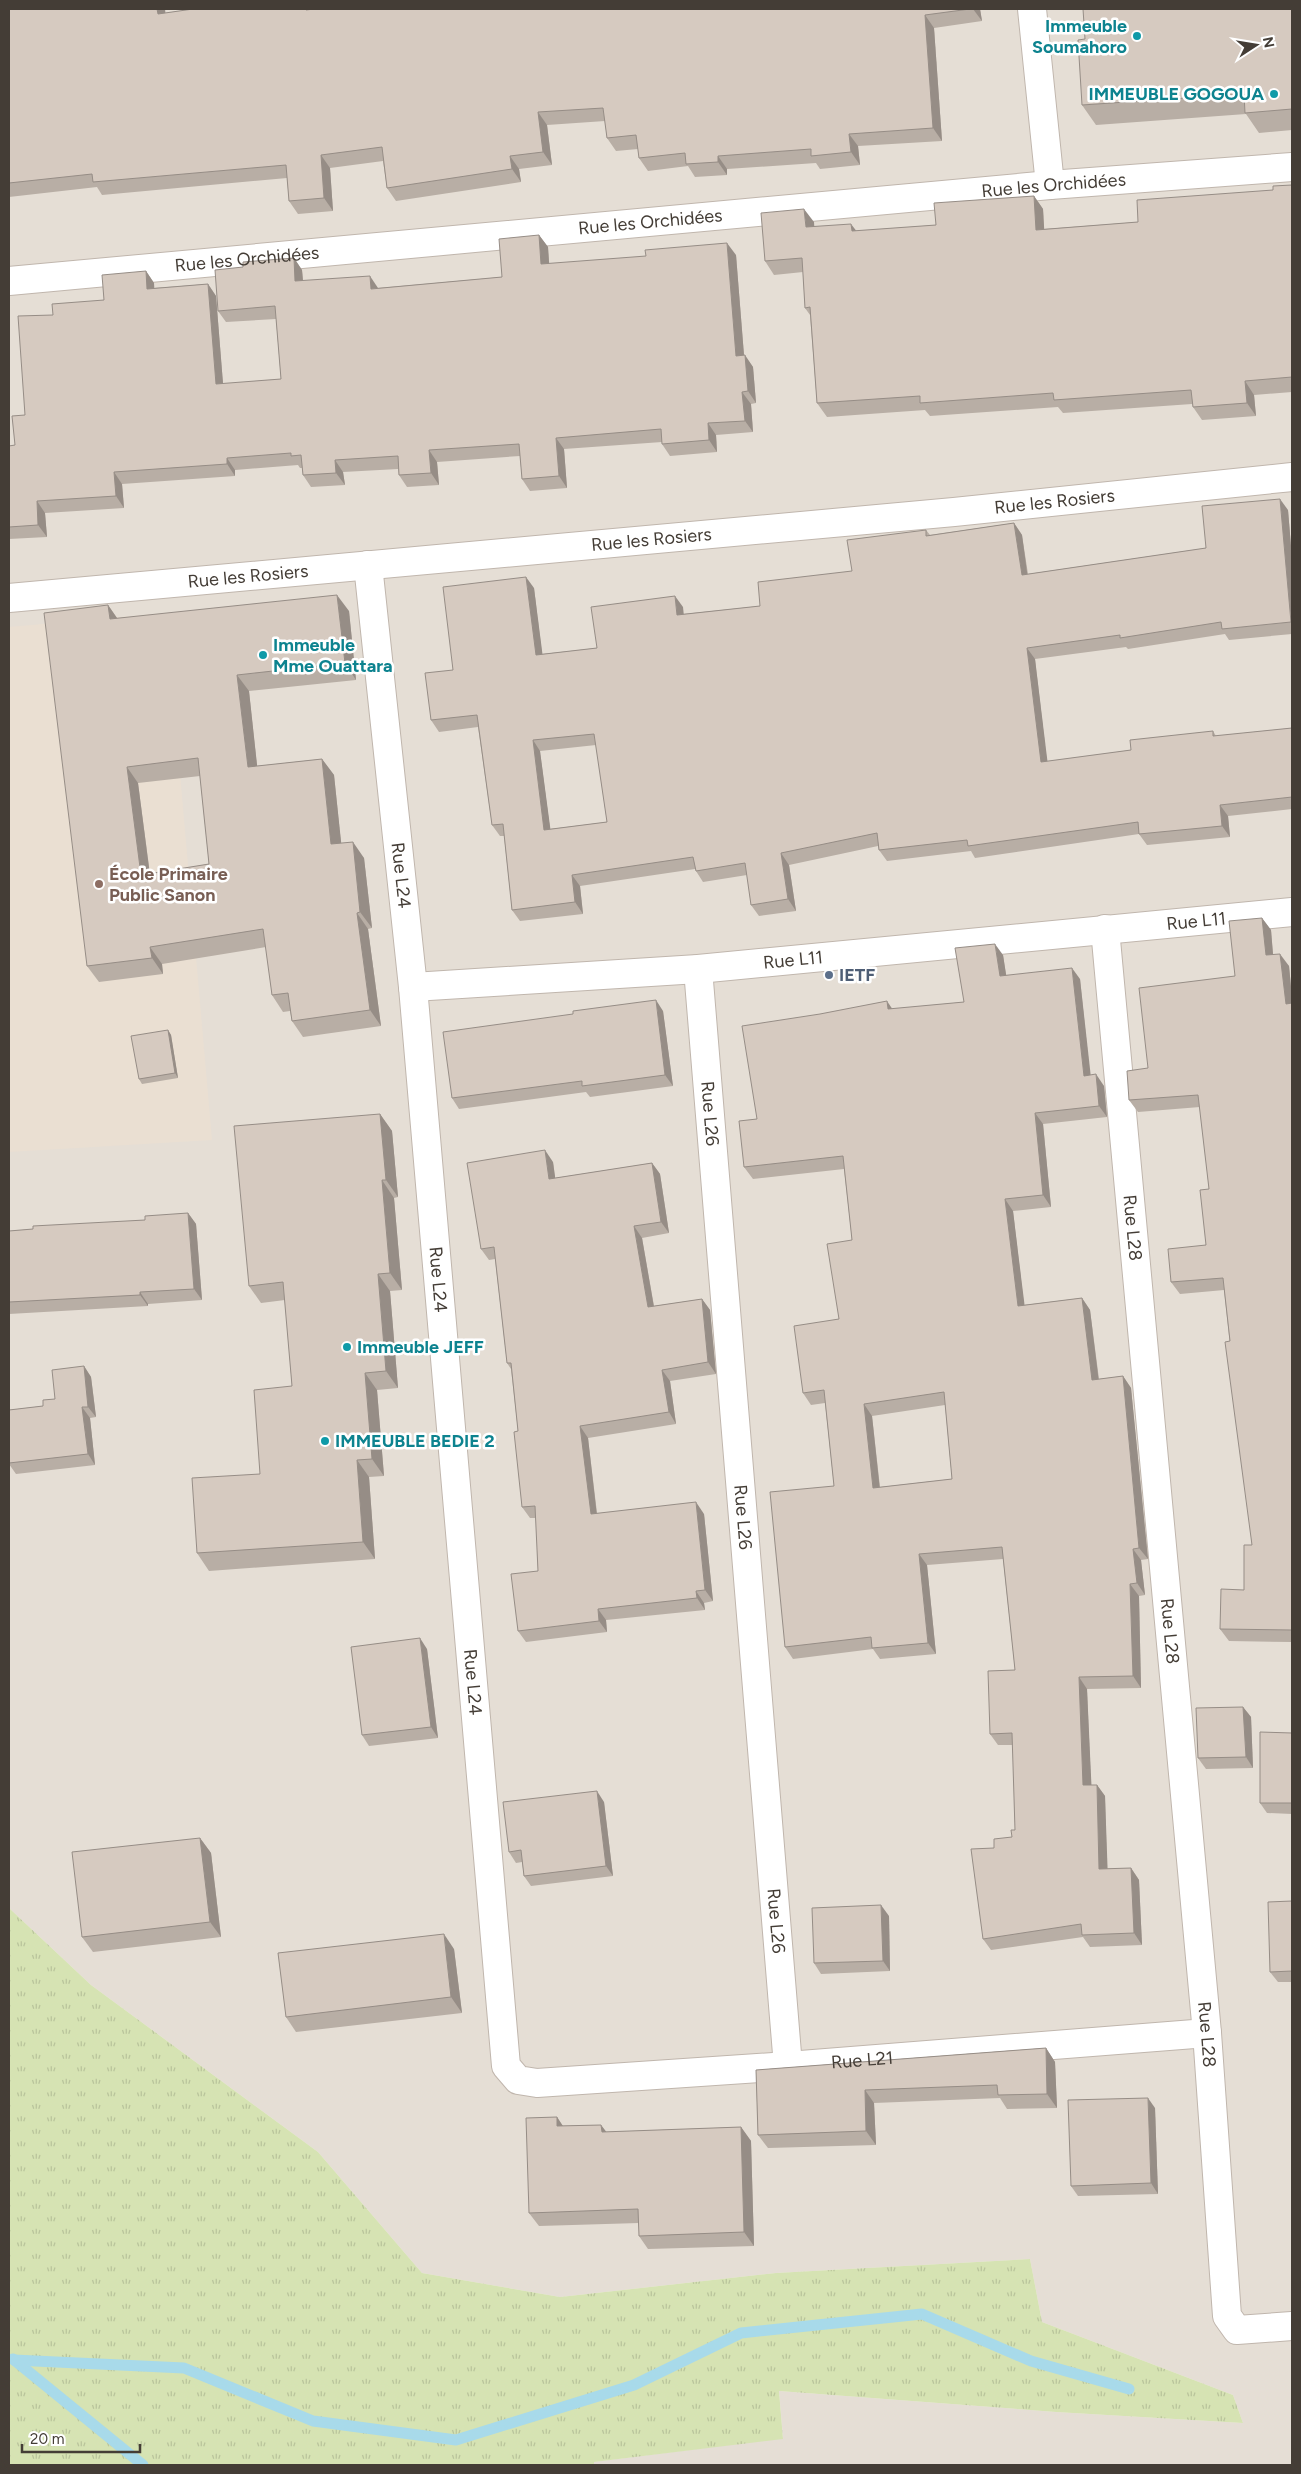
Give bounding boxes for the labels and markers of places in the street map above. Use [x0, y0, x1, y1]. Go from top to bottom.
place label: Immeuble Soumahoro [1032, 15, 1127, 58]
marker: Immeuble Soumahoro [1131, 30, 1143, 42]
place label: IMMEUBLE GOGOUA [1089, 83, 1264, 105]
marker: IMMEUBLE GOGOUA [1268, 88, 1280, 100]
place label: Immeuble Mme Ouattara [273, 634, 393, 677]
marker: Immeuble Mme Ouattara [257, 649, 269, 661]
place label: École Primaire Public Sanon [109, 863, 228, 906]
marker: École Primaire Public Sanon [93, 878, 105, 890]
place label: IETF [839, 964, 875, 986]
marker: IETF [823, 969, 835, 981]
place label: Immeuble JEFF [357, 1336, 484, 1358]
marker: Immeuble JEFF [341, 1341, 353, 1353]
place label: IMMEUBLE BEDIE 2 [335, 1430, 495, 1452]
marker: IMMEUBLE BEDIE 2 [319, 1435, 331, 1447]

